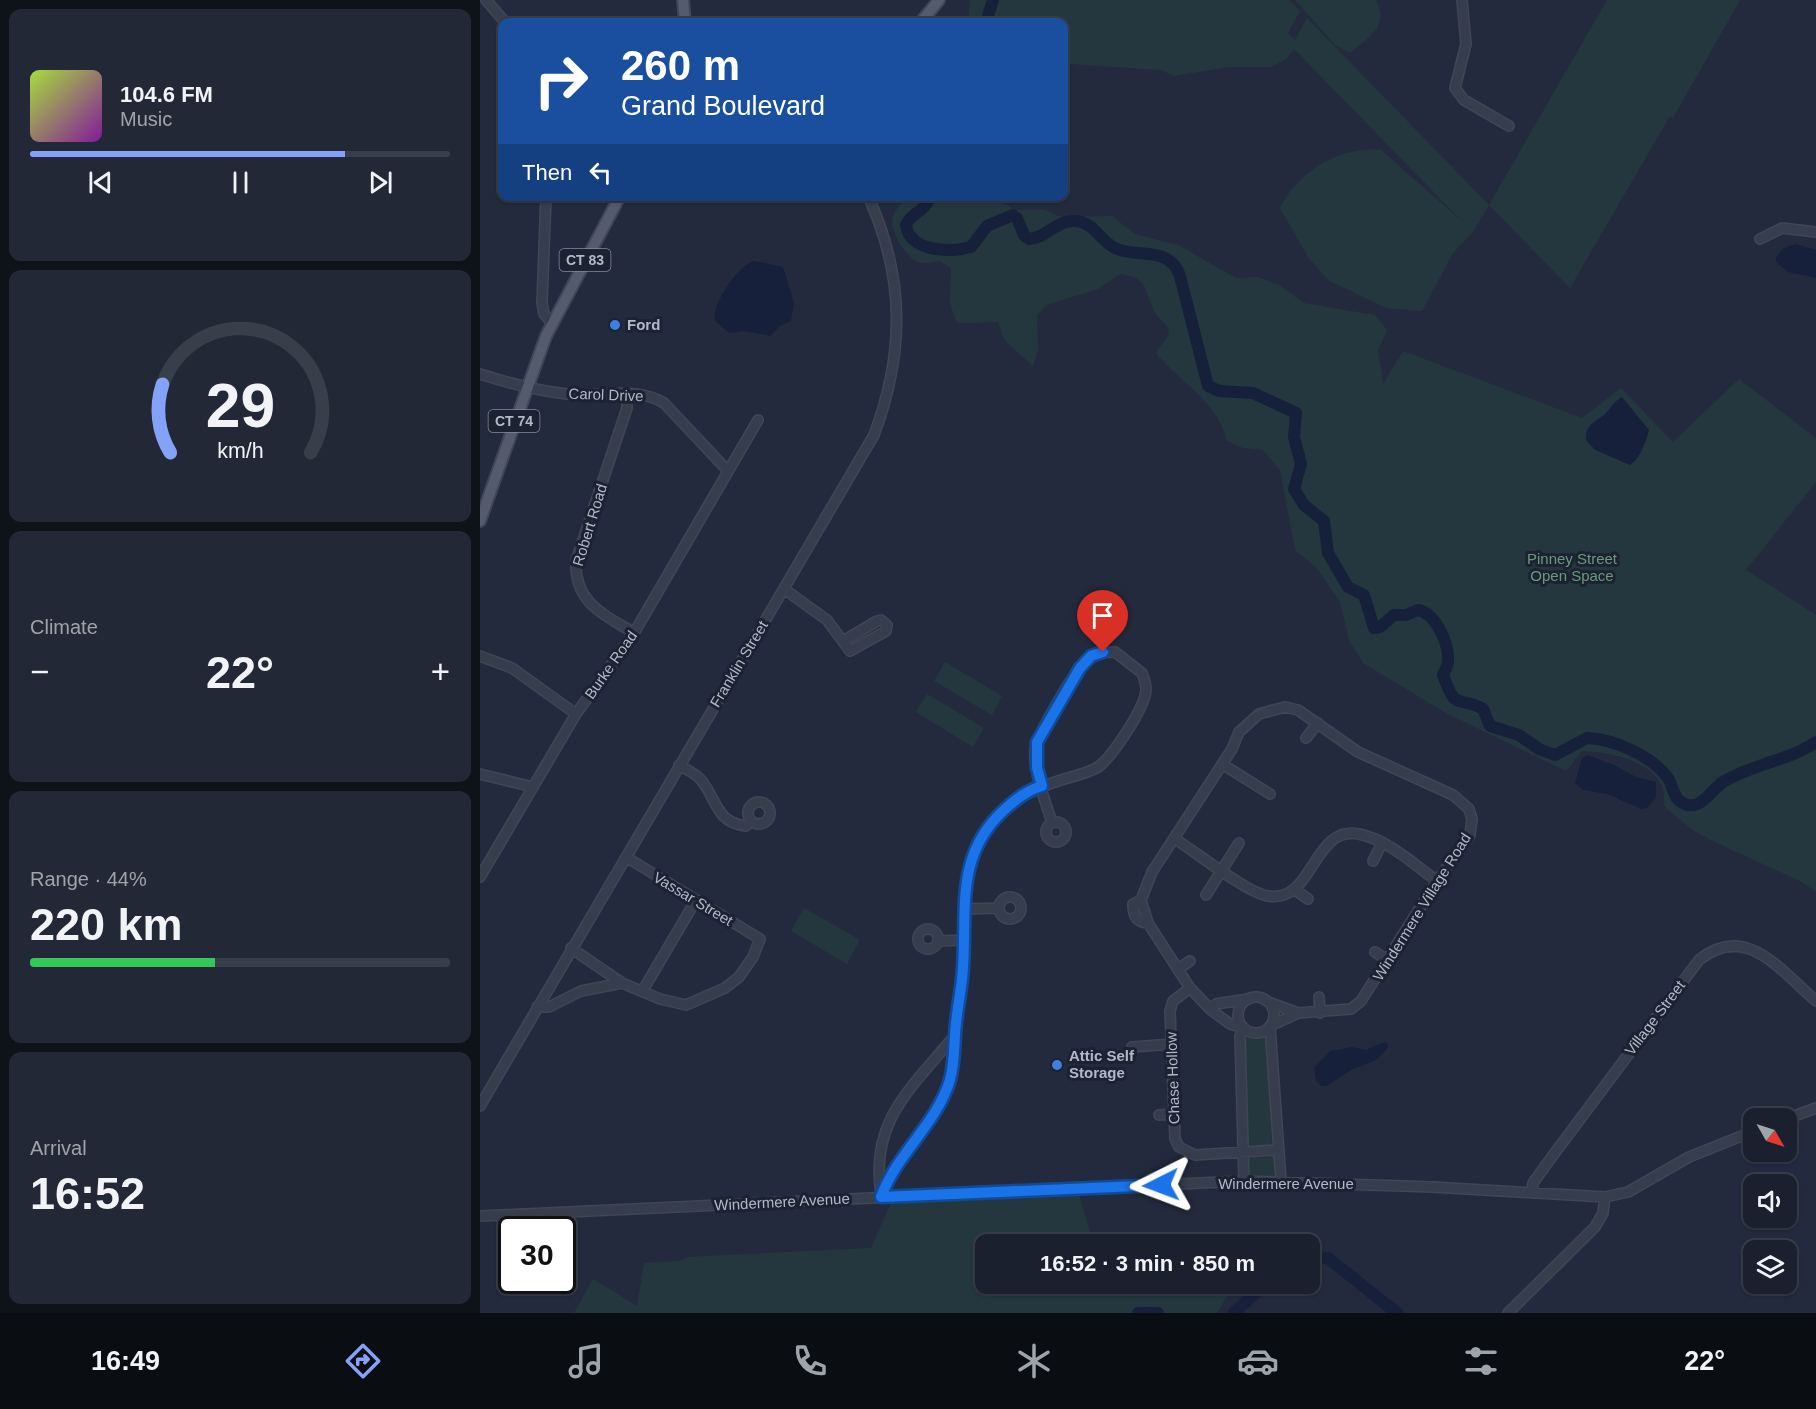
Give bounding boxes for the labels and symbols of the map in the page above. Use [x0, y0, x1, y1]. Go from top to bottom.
road number: CT 83 [560, 249, 610, 271]
place label: Ford [627, 316, 660, 333]
marker: Ford [608, 318, 622, 332]
street label: Carol Drive [568, 385, 644, 404]
road number: CT 74 [489, 410, 540, 432]
street label: Robert Road [569, 482, 610, 568]
park label: Pinney Street Open Space [1527, 550, 1618, 584]
pin [1077, 590, 1128, 652]
street label: Franklin Street [706, 617, 771, 710]
street label: Burke Road [581, 627, 640, 702]
street label: Windermere Village Road [1369, 830, 1474, 984]
street label: Vassar Street [650, 868, 737, 929]
street label: Village Street [1621, 976, 1689, 1058]
street label: Chase Hollow [1162, 1031, 1183, 1125]
place label: Attic Self Storage [1069, 1047, 1135, 1081]
marker: Attic Self Storage [1050, 1058, 1064, 1072]
north arrow [1743, 1108, 1797, 1162]
position arrow [1129, 1153, 1193, 1217]
street label: Windermere Avenue [1218, 1175, 1354, 1192]
street label: Windermere Avenue [714, 1189, 850, 1214]
speed limit sign: 30 [498, 1216, 576, 1294]

